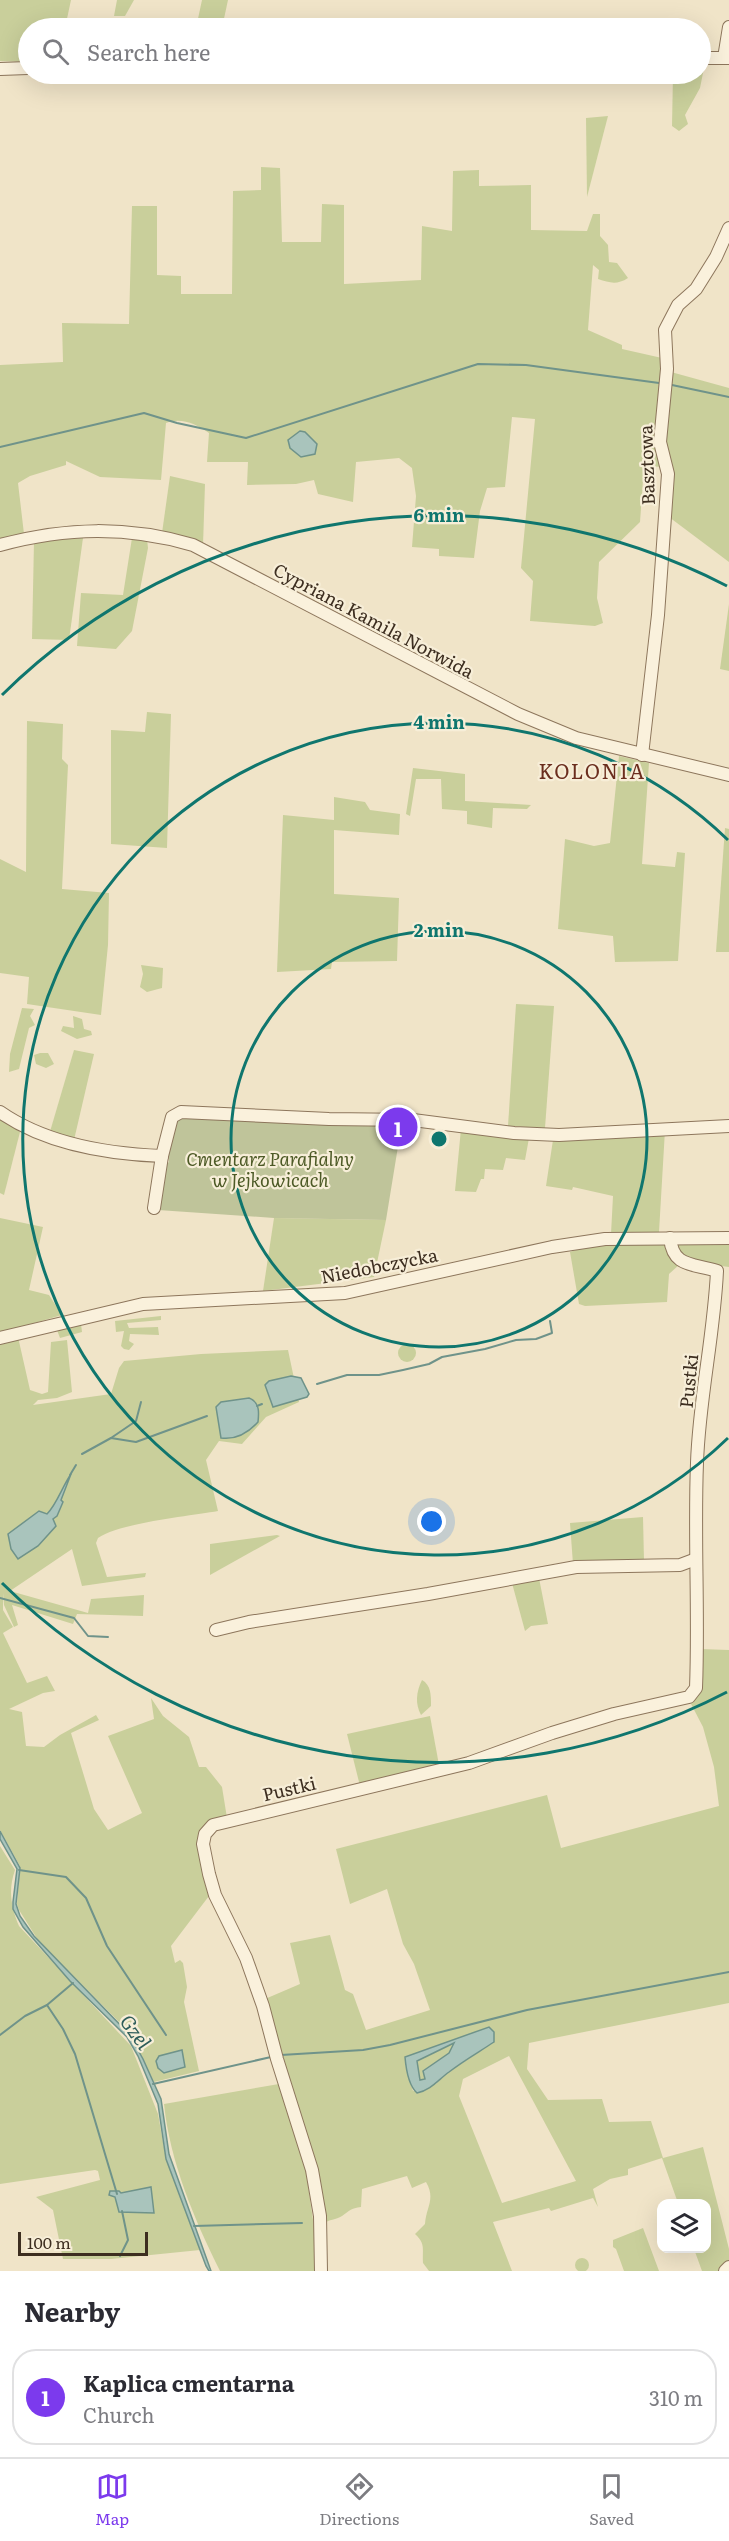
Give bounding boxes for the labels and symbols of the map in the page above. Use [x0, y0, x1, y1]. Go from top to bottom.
street label: Basztowa [631, 424, 661, 506]
text: 6 min [413, 501, 465, 528]
street label: Cypriana Kamila Norwida [269, 556, 479, 685]
text: 4 min [413, 708, 465, 735]
district label: KOLONIA [538, 755, 646, 785]
text: 2 min [414, 916, 465, 943]
pin: 1 [378, 1104, 418, 1150]
centre of rings [429, 1129, 449, 1149]
park label: Cmentarz Parafialny w Jejkowicach [186, 1145, 354, 1193]
street label: Niedobczycka [318, 1240, 440, 1290]
street label: Pustki [672, 1353, 704, 1409]
your location [417, 1507, 446, 1536]
street label: Pustki [259, 1769, 319, 1807]
water label: Gzel [114, 2007, 160, 2055]
scale bar [18, 2229, 148, 2256]

